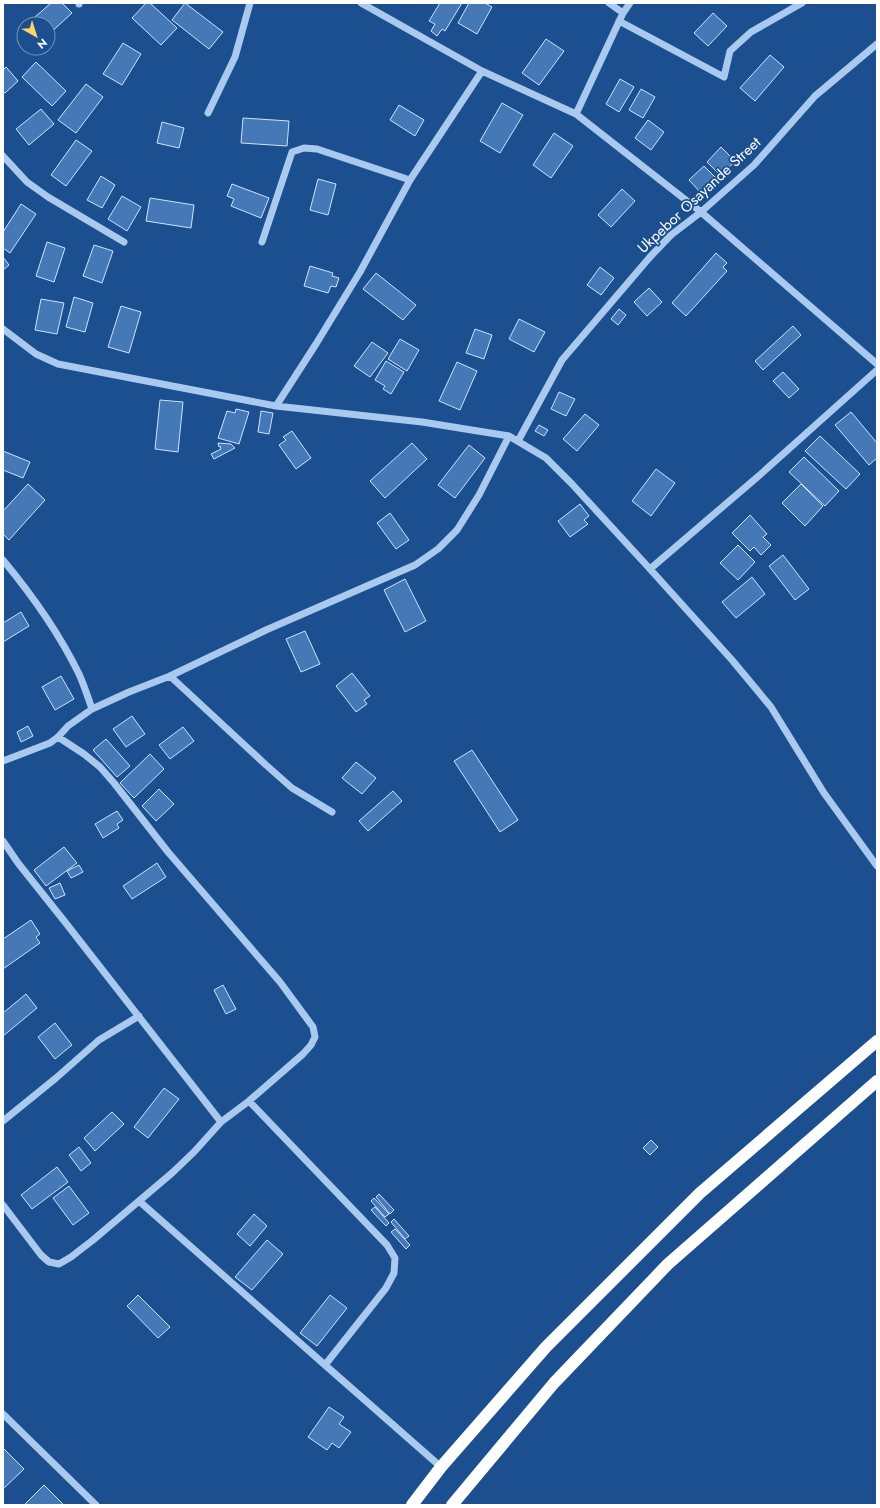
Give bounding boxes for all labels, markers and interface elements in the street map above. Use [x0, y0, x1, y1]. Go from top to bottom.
north arrow [16, 16, 56, 56]
text: N [34, 35, 51, 53]
street label: Ukpebor Osayande Street [632, 131, 766, 258]

